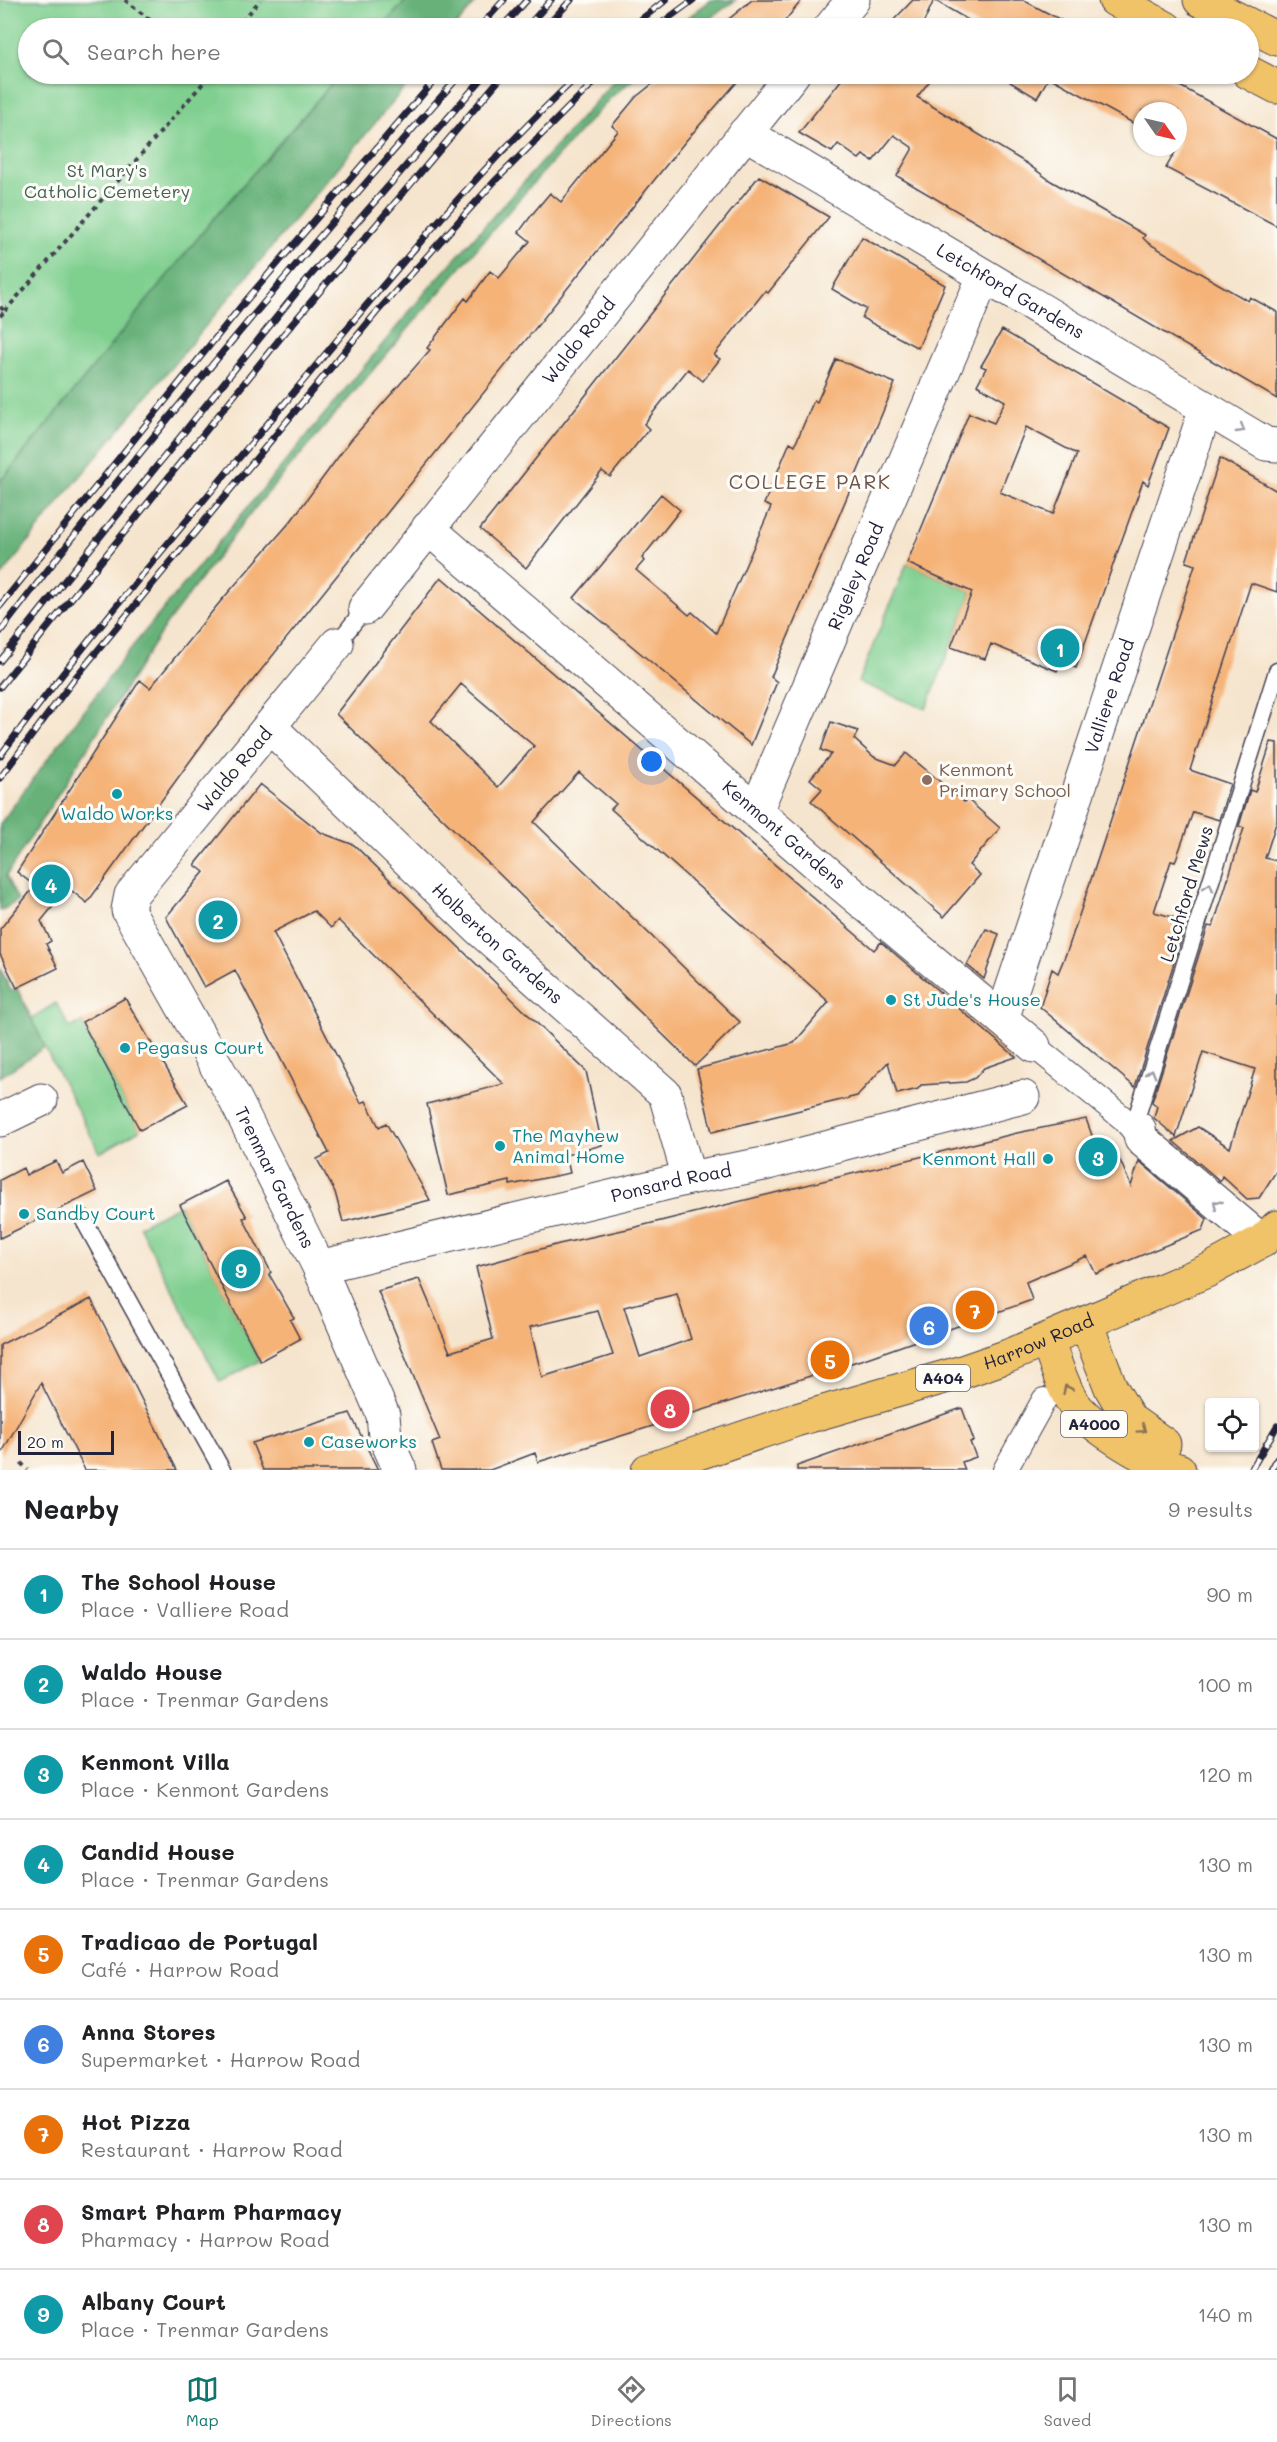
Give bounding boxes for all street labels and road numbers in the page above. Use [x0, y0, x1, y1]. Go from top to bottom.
street label: Letchford Gardens [932, 237, 1089, 344]
street label: Waldo Road [536, 292, 620, 389]
street label: Rigeley Road [822, 519, 889, 633]
street label: Valliere Road [1078, 636, 1139, 757]
street label: Waldo Road [192, 722, 277, 817]
street label: Kenmont Gardens [718, 774, 851, 894]
street label: Letchford Mews [1154, 823, 1218, 965]
street label: Holberton Gardens [427, 877, 568, 1009]
street label: Trenmar Gardens [230, 1102, 321, 1252]
street label: Ponsard Road [608, 1157, 733, 1207]
street label: Harrow Road [980, 1308, 1097, 1375]
road number: A404 [916, 1365, 970, 1391]
road number: A4000 [1061, 1411, 1127, 1437]

